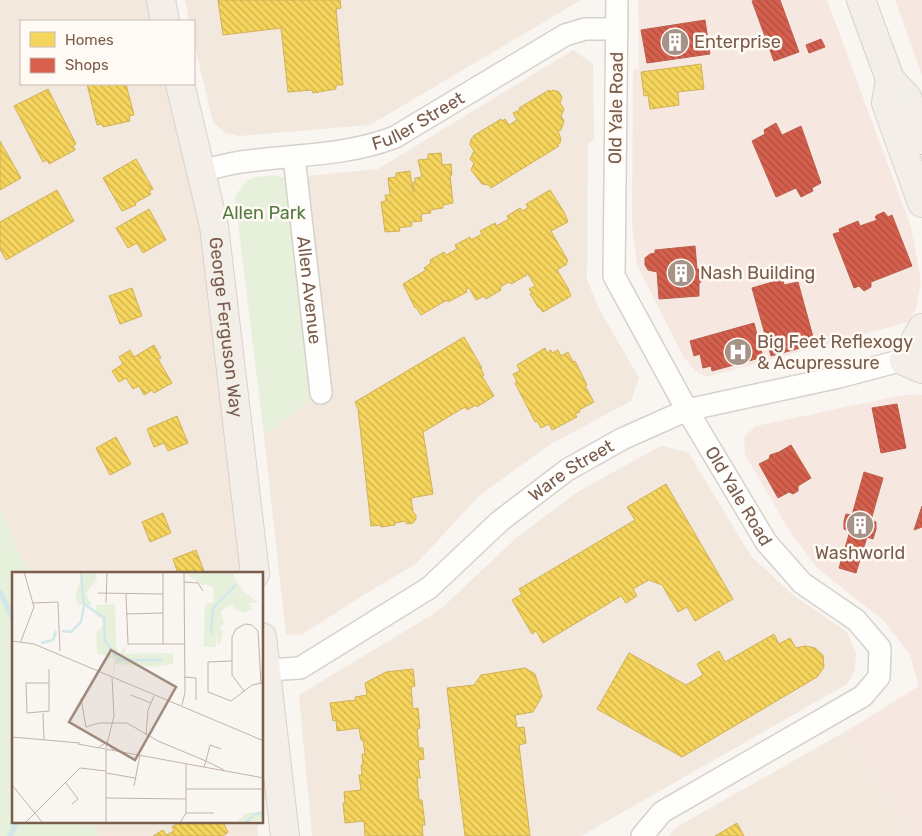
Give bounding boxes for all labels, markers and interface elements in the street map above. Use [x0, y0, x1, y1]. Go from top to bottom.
legend [20, 20, 195, 85]
building icon: Enterprise [660, 27, 690, 57]
text: Homes [65, 31, 114, 49]
place label: Enterprise [694, 31, 781, 53]
street label: Old Yale Road [604, 52, 628, 164]
text: Shops [65, 56, 109, 74]
street label: Fuller Street [369, 87, 468, 155]
park label: Allen Park [222, 202, 307, 224]
street label: Allen Avenue [292, 235, 326, 345]
street label: George Ferguson Way [204, 236, 247, 419]
building icon: Nash Building [666, 258, 696, 288]
place label: Nash Building [700, 262, 815, 284]
place label: Big Feet Reflexogy & Acupressure [757, 331, 913, 374]
hospital icon: Big Feet Reflexogy & Acupressure [723, 337, 753, 367]
street label: Ware Street [524, 435, 618, 506]
street label: Old Yale Road [700, 442, 777, 550]
building icon: Washworld [845, 510, 875, 540]
place label: Washworld [815, 542, 905, 564]
inset map [12, 572, 264, 824]

